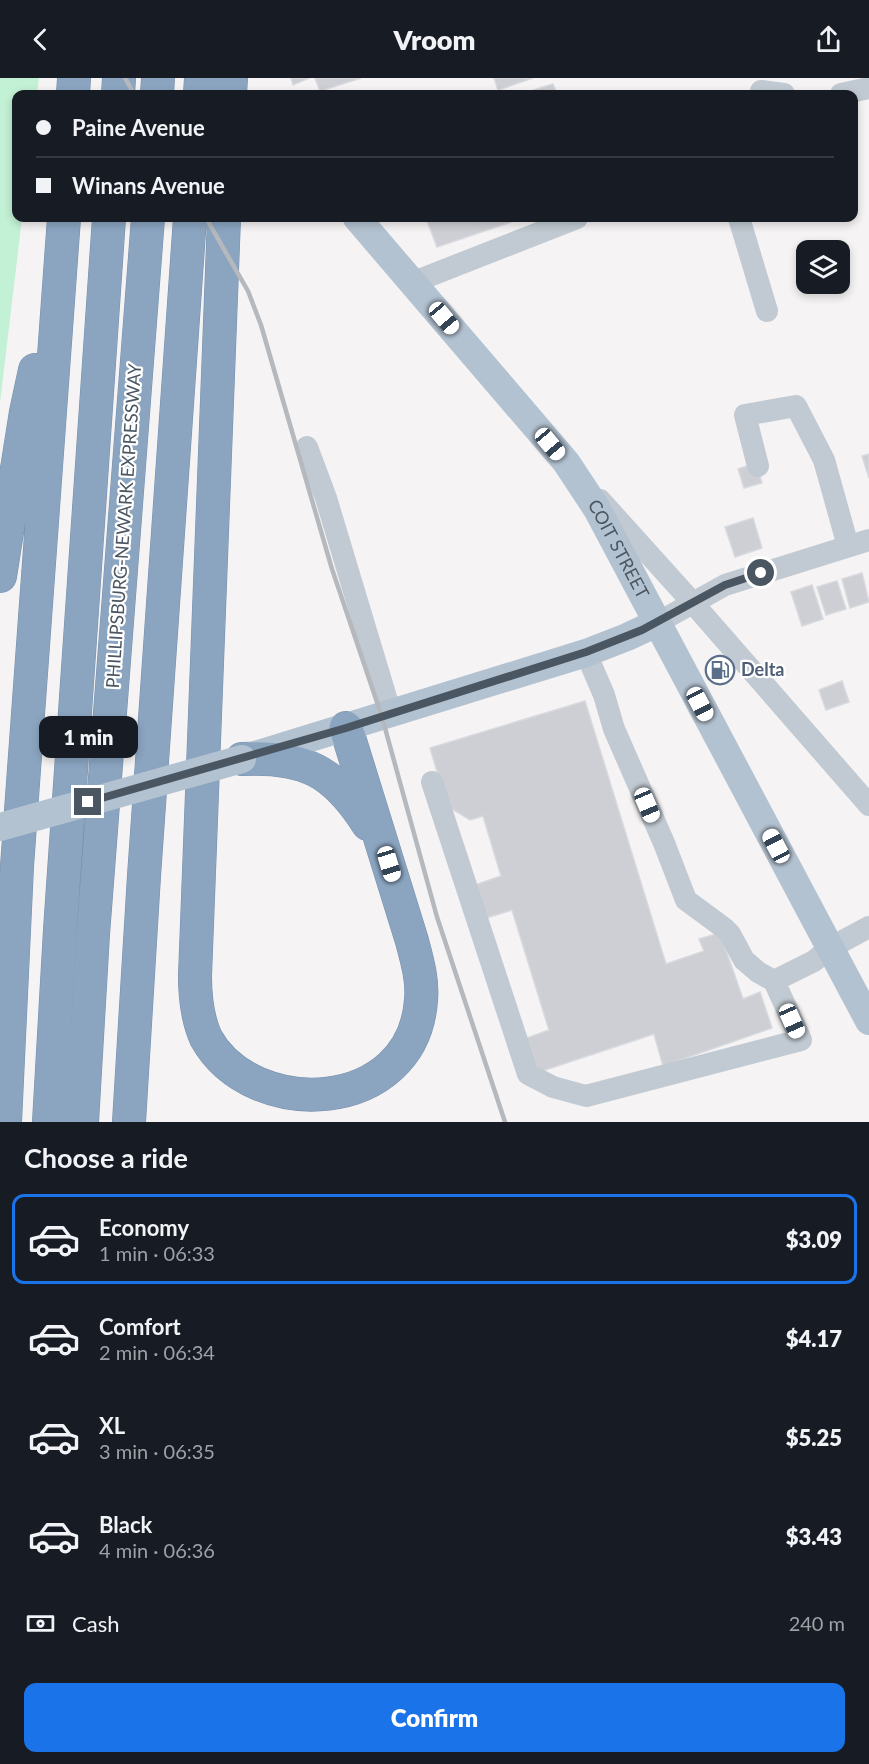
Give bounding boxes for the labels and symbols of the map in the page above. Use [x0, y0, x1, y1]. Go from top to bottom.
car [426, 298, 462, 338]
street label: PHILLIPSBURG-NEWARK EXPRESSWAY [101, 362, 145, 689]
car [532, 424, 568, 464]
street label: COIT STREET [584, 495, 655, 602]
route start [747, 559, 774, 586]
fuel station icon: Delta [704, 654, 736, 686]
place label: Delta [741, 658, 785, 680]
car [684, 684, 716, 724]
callout: 1 min [38, 715, 138, 757]
car [632, 785, 662, 825]
route end [74, 788, 101, 815]
car [760, 826, 792, 866]
car [375, 844, 403, 884]
car [776, 1001, 808, 1041]

